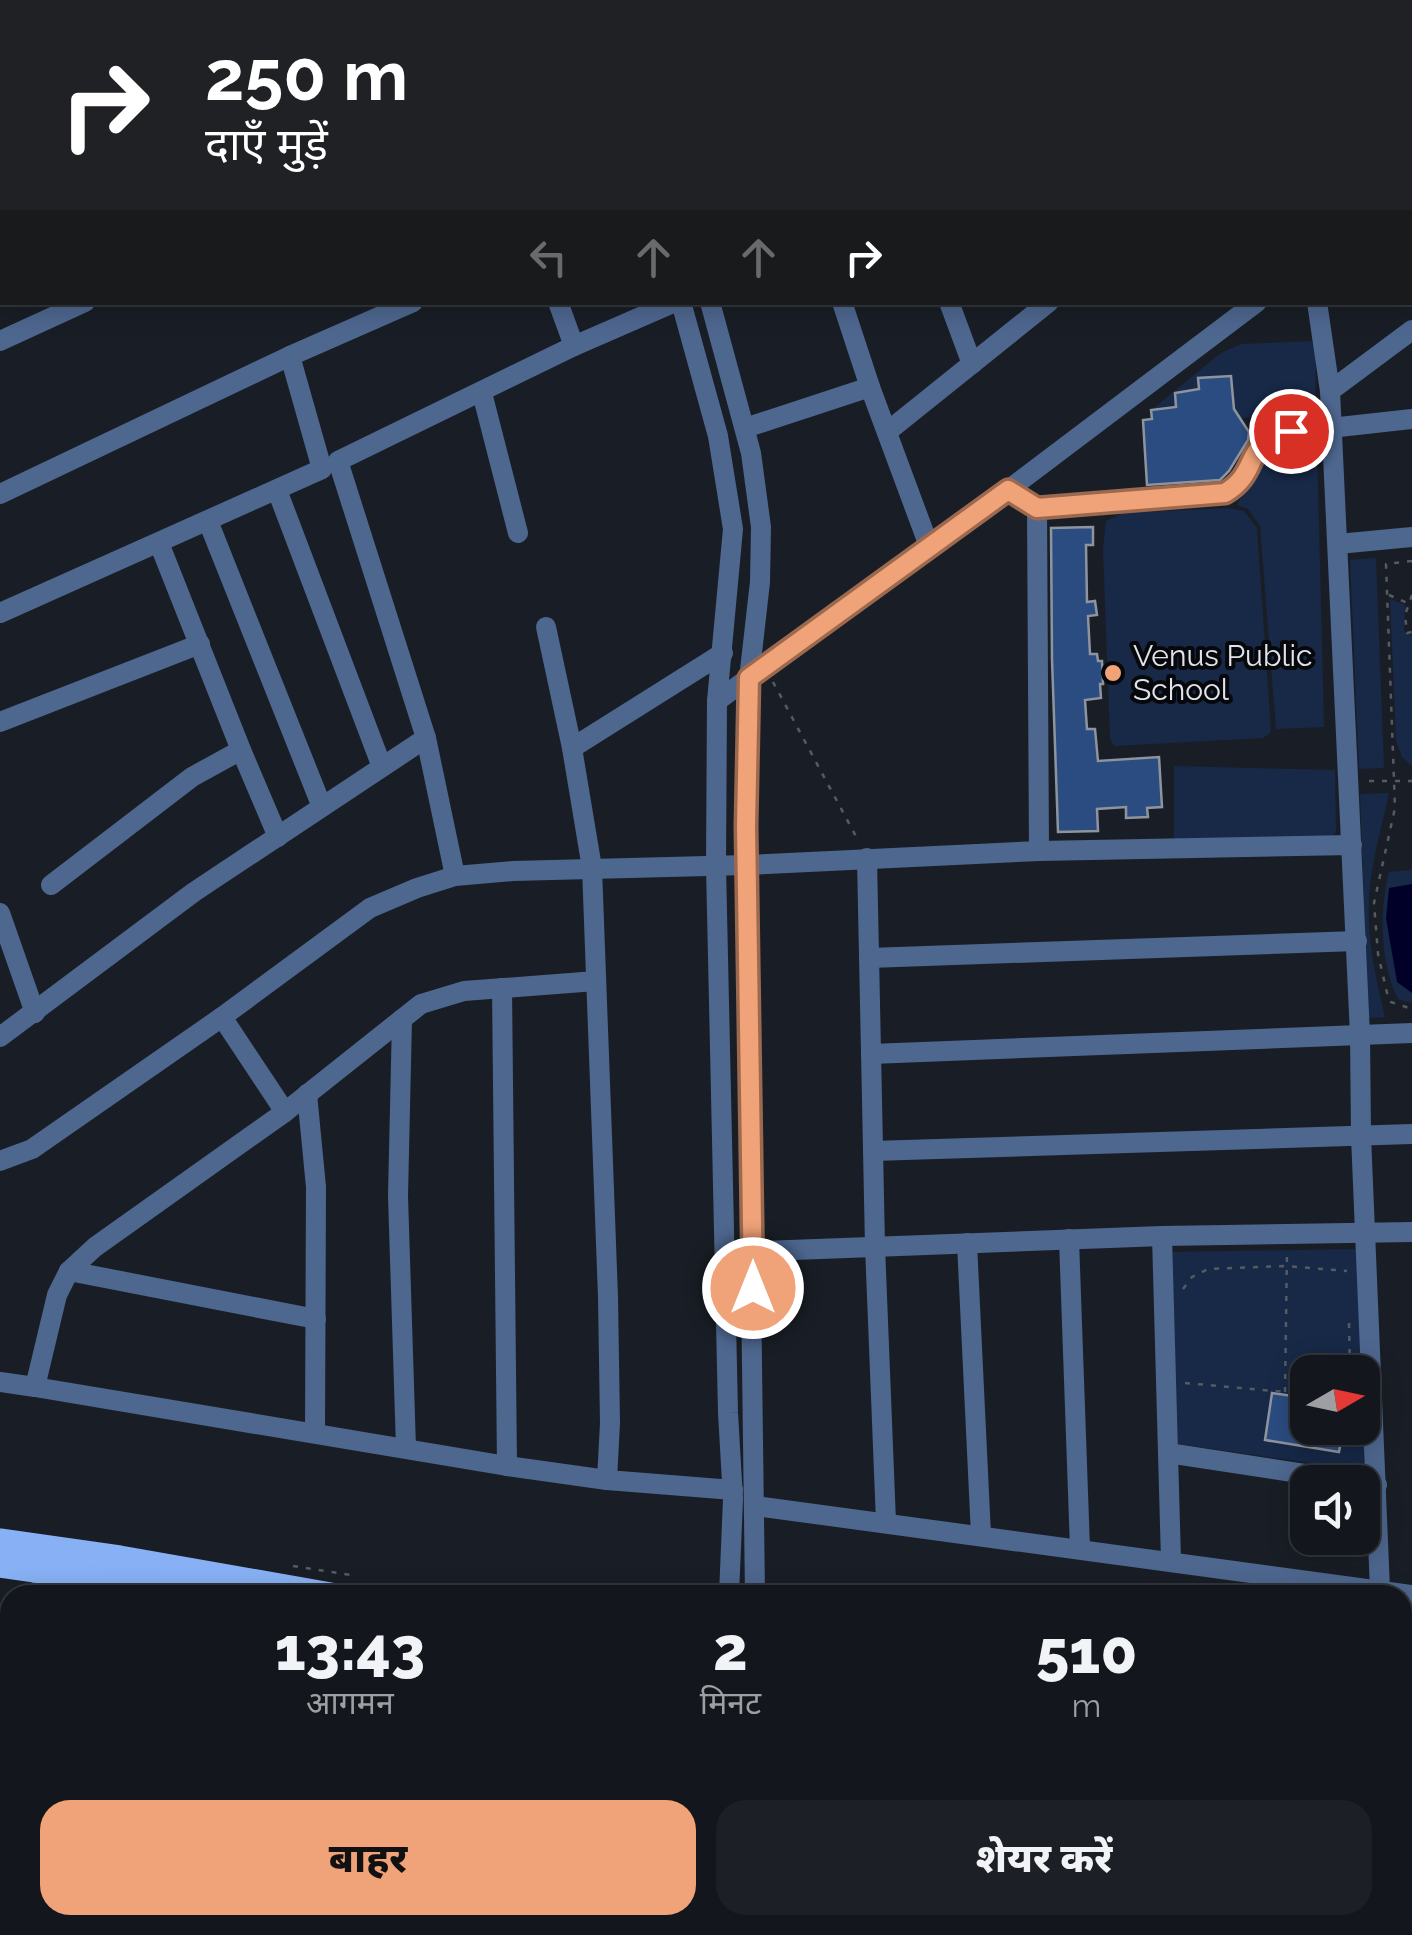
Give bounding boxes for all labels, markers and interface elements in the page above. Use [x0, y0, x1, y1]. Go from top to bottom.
text: 250 m [205, 34, 408, 116]
icon: right [40, 40, 170, 170]
text: दाएँ मुड़ें [205, 118, 328, 171]
icon: left [521, 230, 576, 285]
icon: ahead [626, 230, 681, 285]
icon: ahead [731, 230, 786, 285]
icon: right [836, 230, 891, 285]
pin [1249, 389, 1334, 474]
icon: arrive [1264, 404, 1319, 459]
place label: Venus Public School [1133, 638, 1313, 707]
marker: Venus Public School [1102, 662, 1124, 684]
position arrow [701, 1236, 805, 1340]
north arrow [1290, 1355, 1380, 1445]
map controls [1290, 1355, 1380, 1555]
button: sound [1290, 1465, 1380, 1555]
text: 13:43 [275, 1614, 425, 1684]
text: 2 [713, 1614, 748, 1684]
text: 510 [1036, 1617, 1137, 1687]
text: आगमन [306, 1684, 394, 1721]
text: मिनट [700, 1684, 761, 1721]
text: m [1072, 1687, 1101, 1724]
button: बाहर [40, 1800, 696, 1915]
button: शेयर करें [716, 1800, 1372, 1915]

